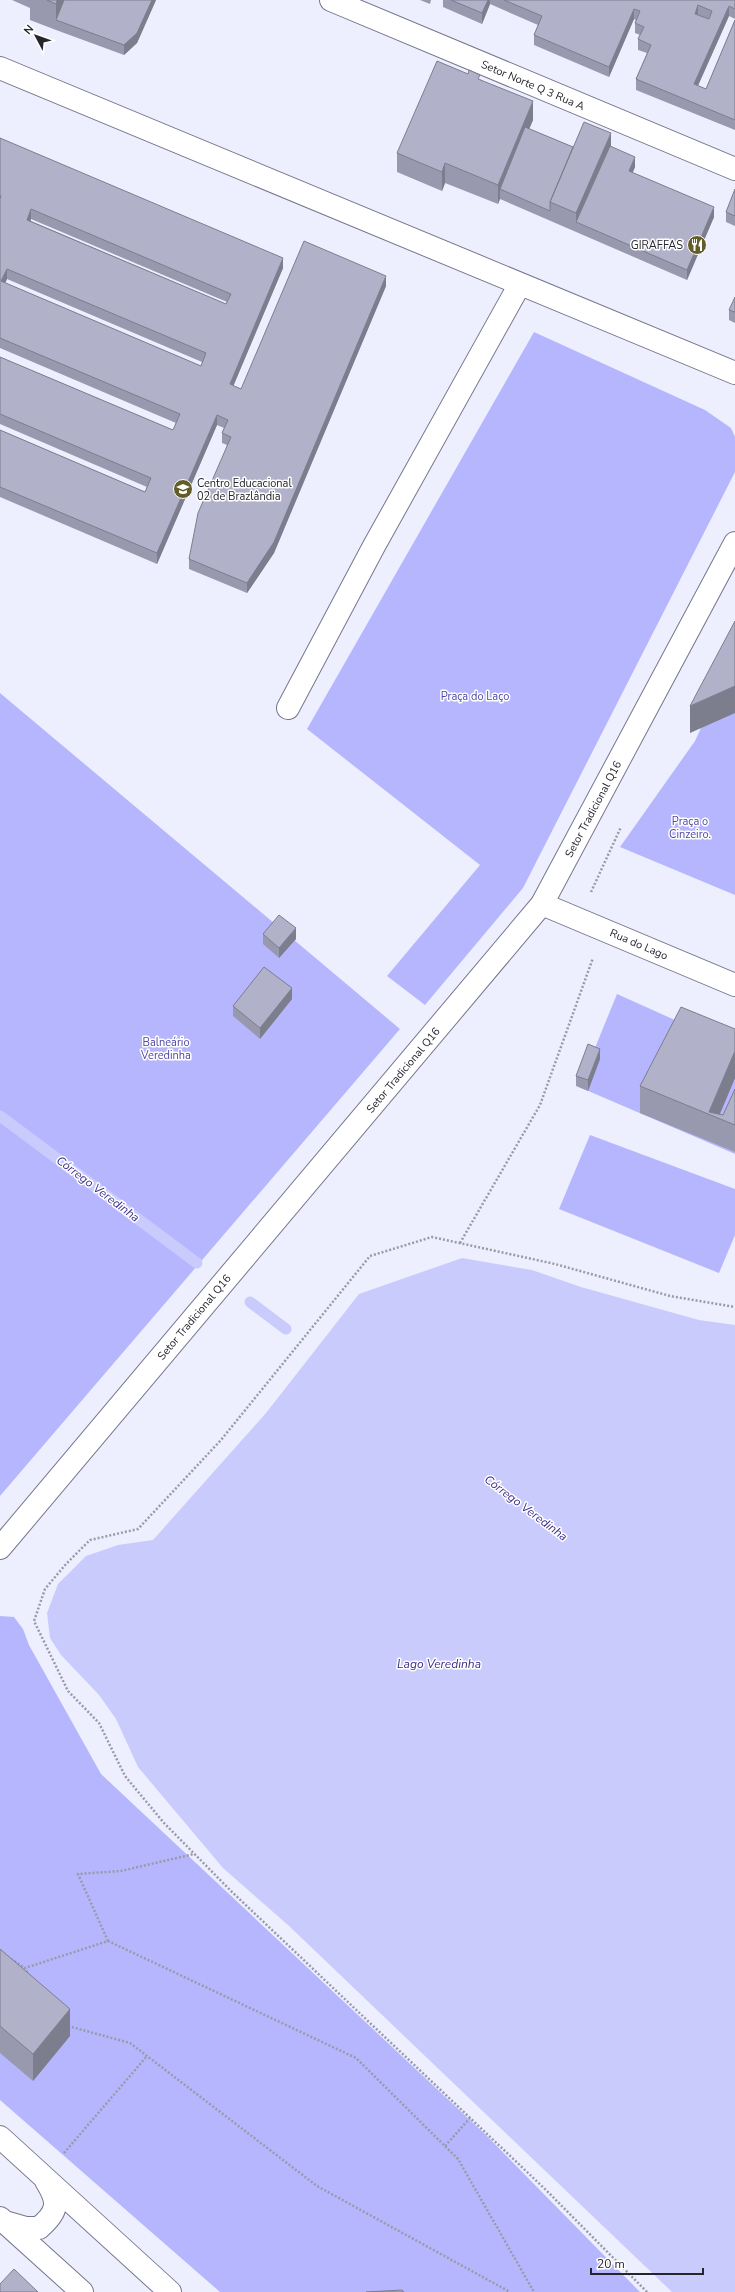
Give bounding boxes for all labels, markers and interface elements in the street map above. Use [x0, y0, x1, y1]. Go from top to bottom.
north arrow [16, 16, 56, 56]
text: N [20, 22, 37, 38]
street label: Setor Norte Q 3 Rua A [479, 57, 587, 114]
restaurant icon: GIRAFFAS [686, 234, 708, 256]
place label: GIRAFFAS [631, 238, 683, 253]
place label: Centro Educacional 02 de Brazlândia [197, 476, 292, 504]
school or university icon: Centro Educacional 02 de Brazlândia [172, 478, 194, 500]
park label: Praça do Laço [441, 689, 509, 704]
street label: Setor Tradicional Q16 [562, 758, 625, 860]
park label: Praça o Cinzeiro. [669, 814, 711, 842]
street label: Rua do Lago [607, 925, 670, 963]
street label: Setor Tradicional Q16 [363, 1024, 444, 1116]
park label: Balneário Veredinha [140, 1035, 191, 1063]
water label: Córrego Veredinha [53, 1152, 143, 1226]
street label: Setor Tradicional Q16 [154, 1271, 235, 1363]
water label: Córrego Veredinha [481, 1471, 571, 1545]
water label: Lago Veredinha [397, 1656, 481, 1672]
scale bar [591, 2250, 703, 2276]
text: 20 m [597, 2256, 625, 2272]

